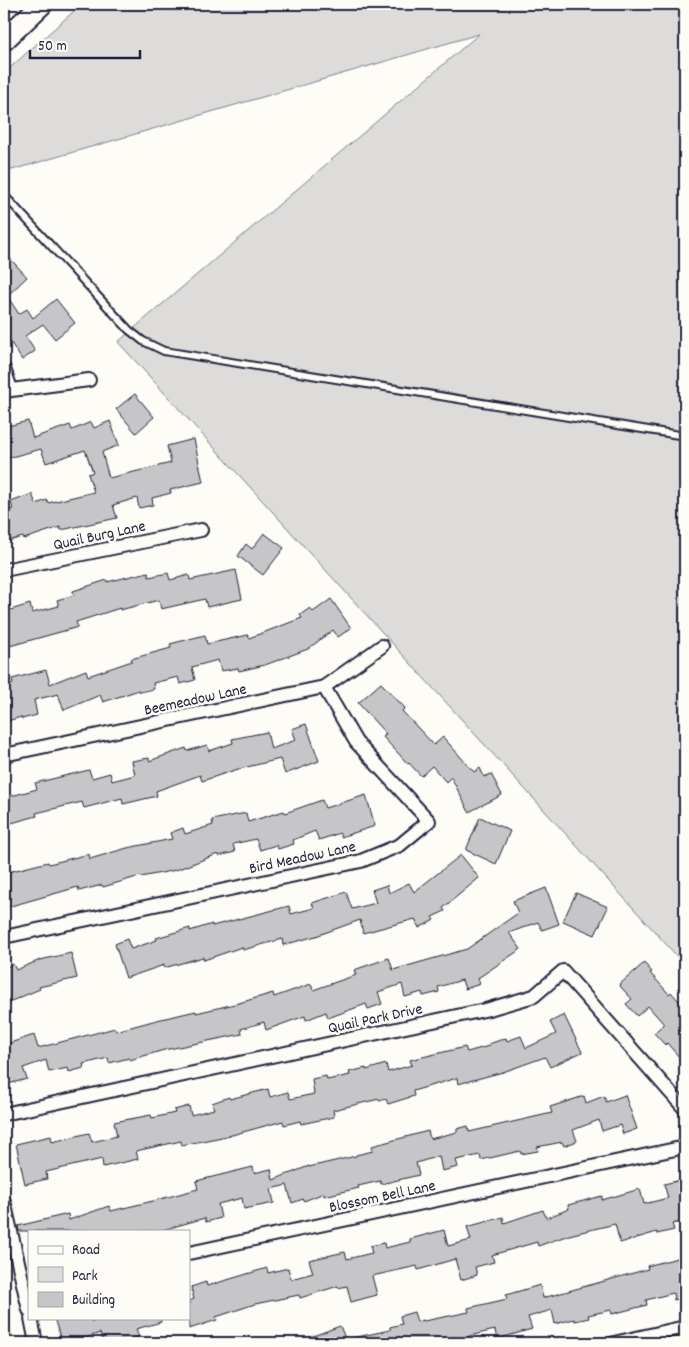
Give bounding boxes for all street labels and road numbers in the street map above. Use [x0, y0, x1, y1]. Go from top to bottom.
street label: Quail Burg Lane [51, 515, 148, 557]
street label: Beemeadow Lane [142, 678, 249, 723]
street label: Bird Meadow Lane [247, 836, 358, 881]
street label: Quail Park Drive [326, 998, 425, 1041]
street label: Blossom Bell Lane [327, 1175, 438, 1220]

